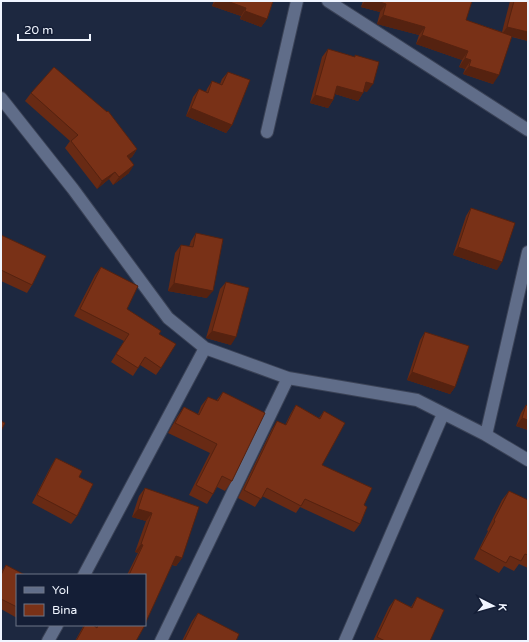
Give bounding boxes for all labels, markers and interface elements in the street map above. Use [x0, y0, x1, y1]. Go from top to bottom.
scale bar [18, 16, 90, 42]
text: 20 m [24, 23, 53, 37]
legend [16, 574, 146, 626]
text: Yol [52, 583, 69, 597]
north arrow [473, 586, 513, 626]
text: Bina [52, 603, 77, 617]
text: K [496, 603, 509, 612]

